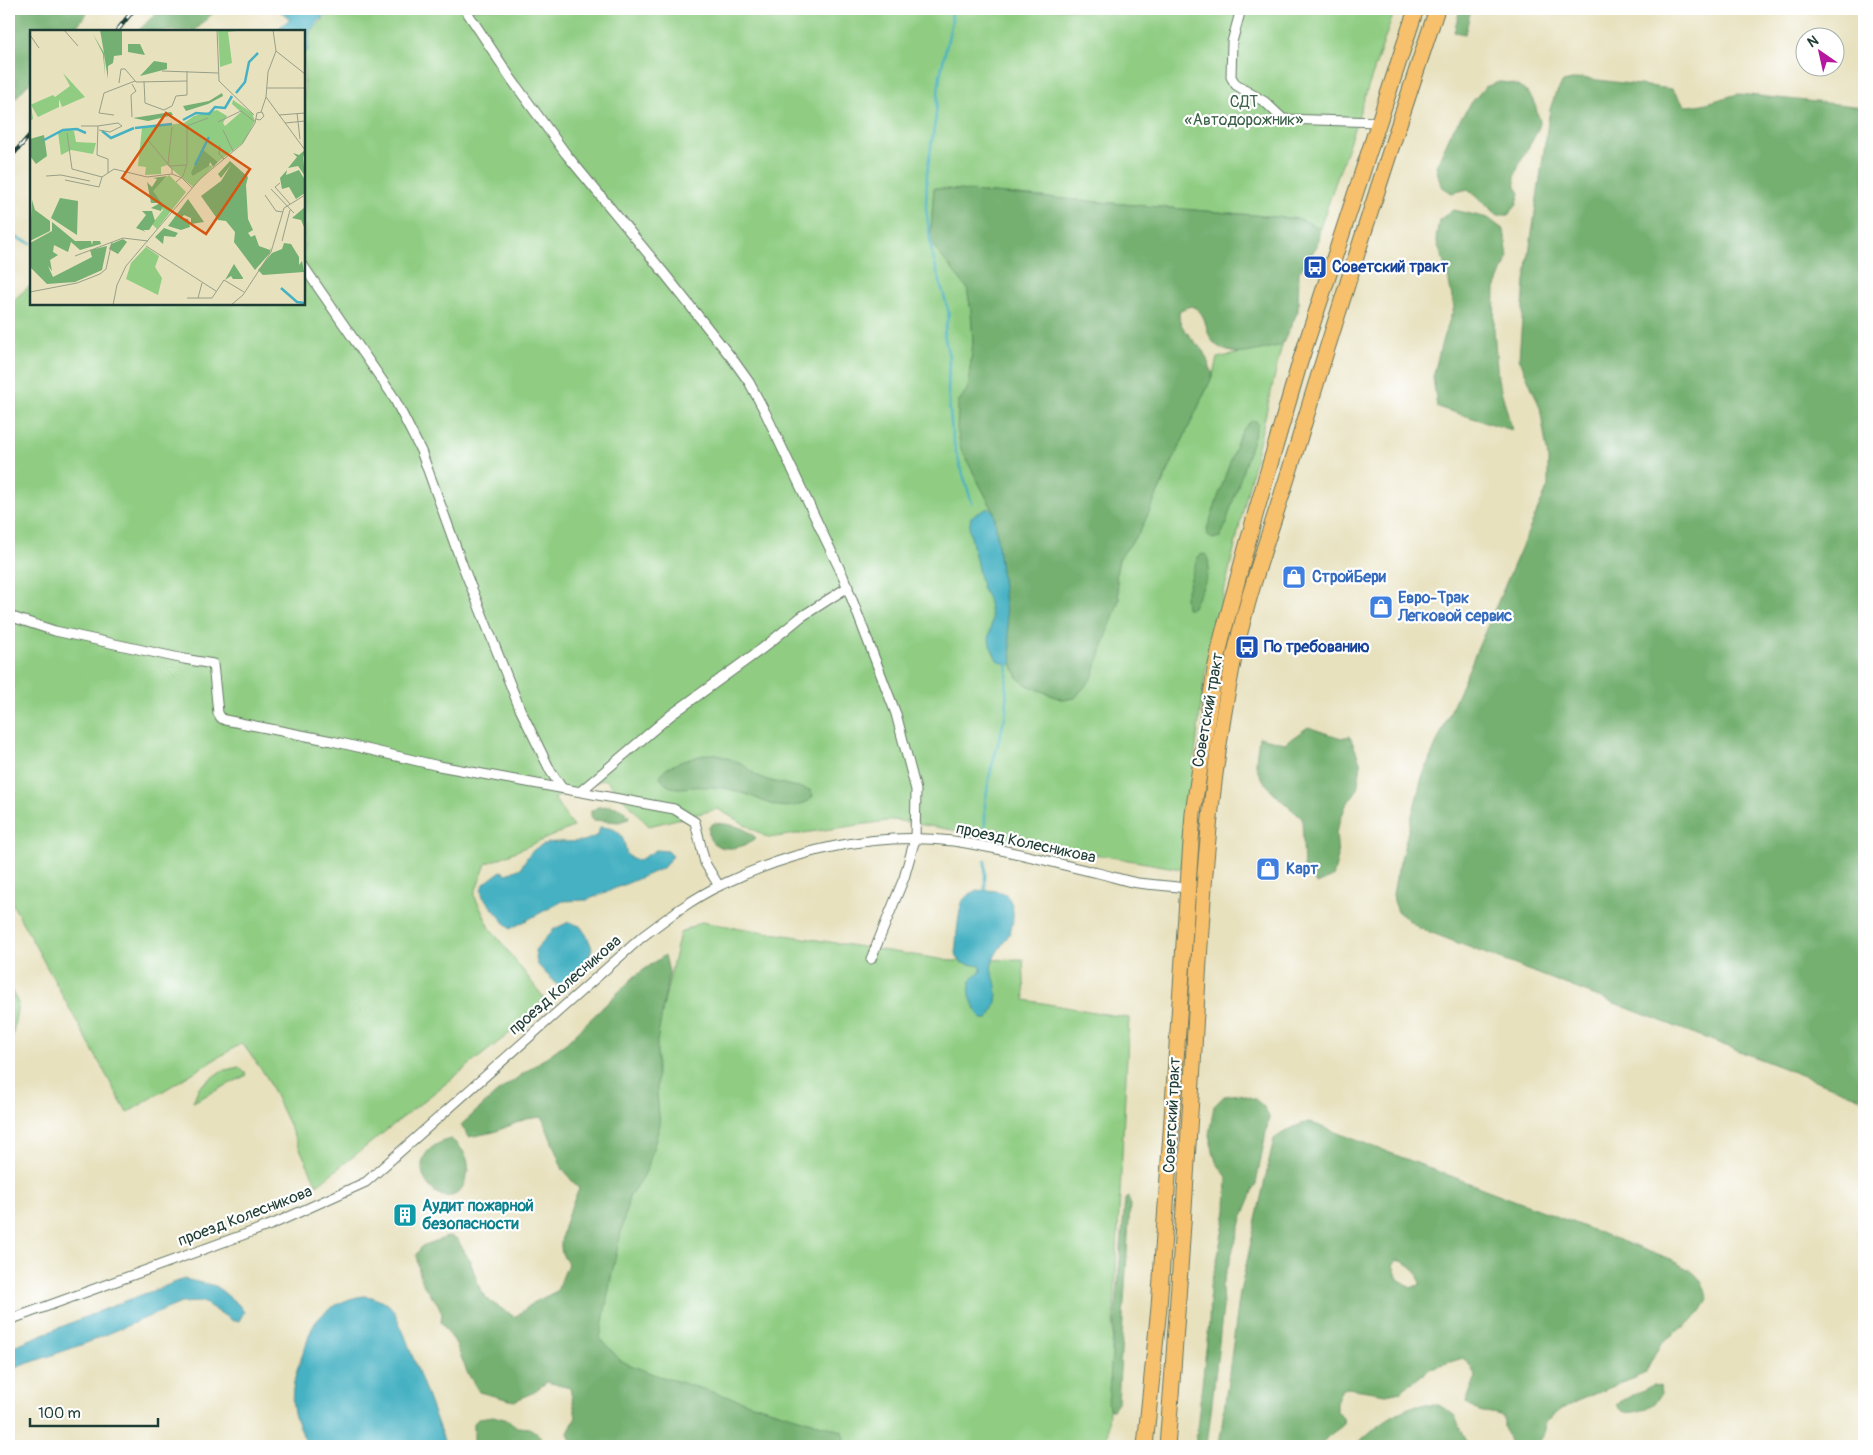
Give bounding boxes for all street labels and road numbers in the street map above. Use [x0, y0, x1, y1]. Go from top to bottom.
street label: Советский тракт [1188, 651, 1228, 769]
street label: проезд Колесникова [954, 818, 1098, 868]
street label: проезд Колесникова [505, 931, 625, 1039]
street label: Советский тракт [1159, 1056, 1185, 1174]
street label: проезд Колесникова [175, 1181, 315, 1251]

